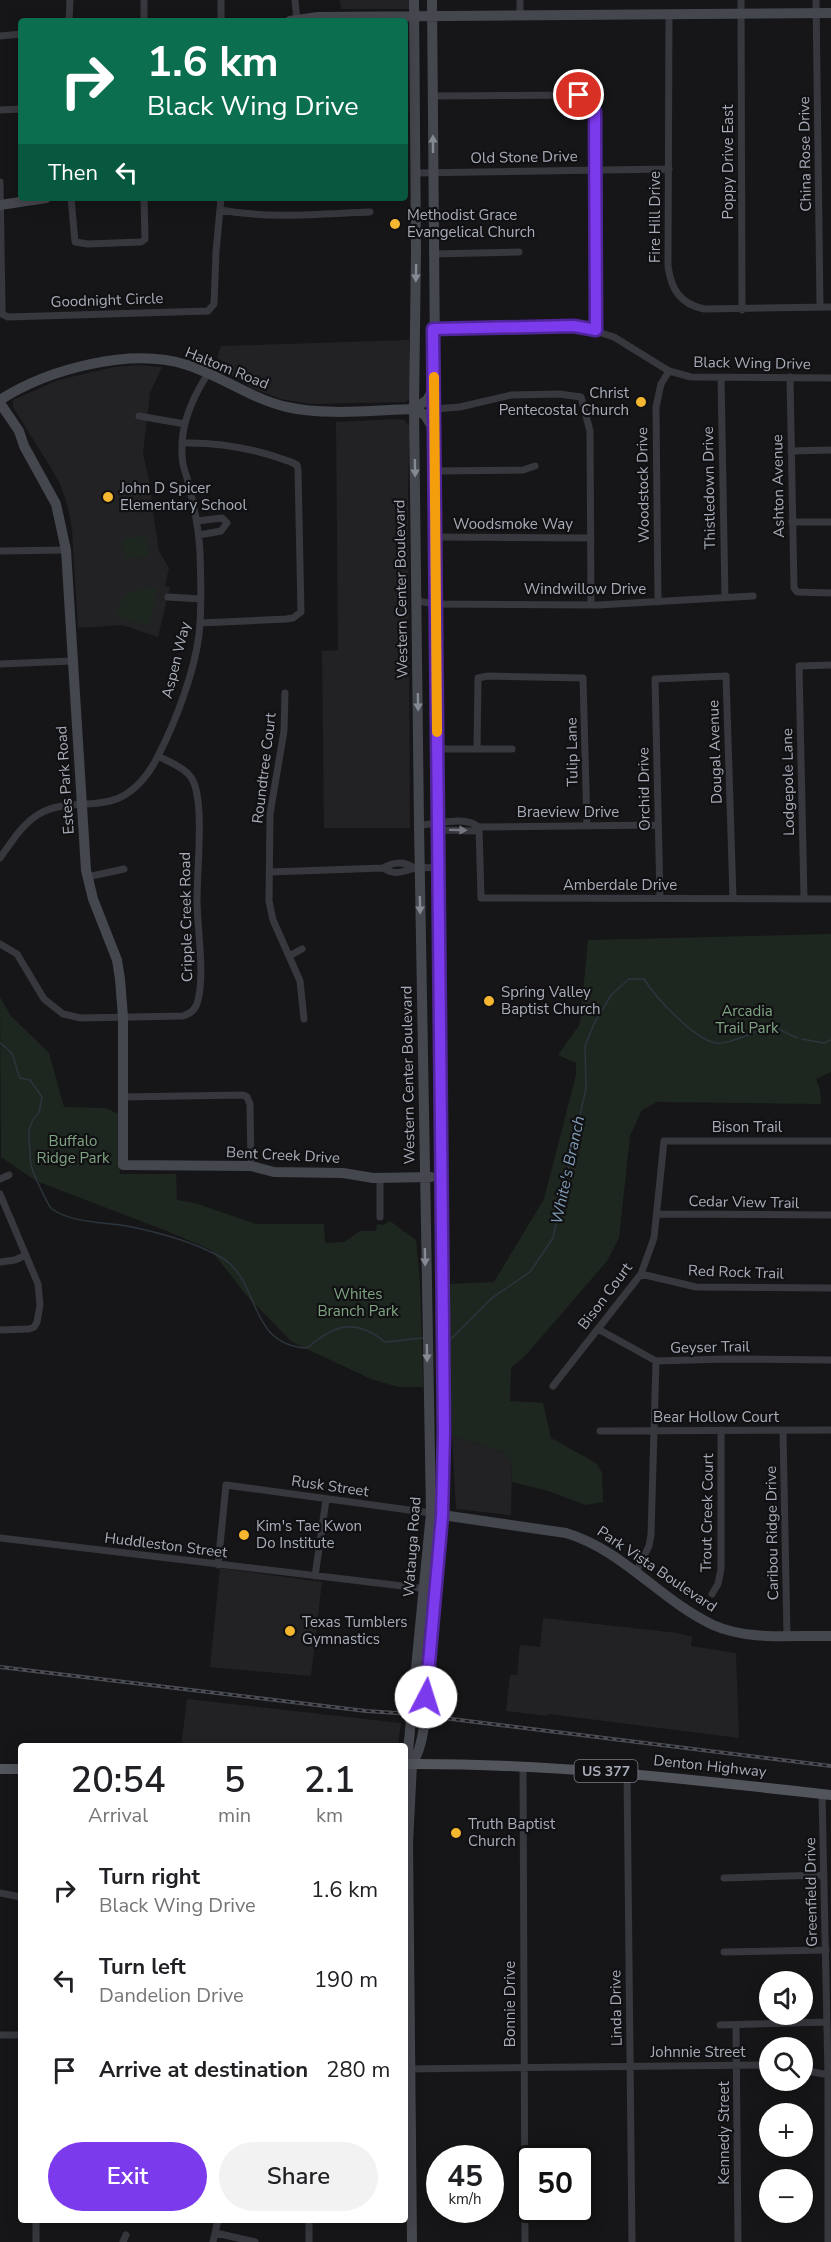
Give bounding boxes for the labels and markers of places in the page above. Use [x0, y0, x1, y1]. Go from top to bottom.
pin [553, 69, 604, 120]
place label: Methodist Grace Evangelical Church [407, 205, 535, 242]
marker: Methodist Grace Evangelical Church [388, 217, 402, 231]
place label: Christ Pentecostal Church [499, 383, 630, 420]
marker: Christ Pentecostal Church [634, 395, 648, 409]
place label: John D Spicer Elementary School [119, 478, 247, 515]
marker: John D Spicer Elementary School [101, 490, 115, 504]
place label: Spring Valley Baptist Church [501, 982, 601, 1019]
marker: Spring Valley Baptist Church [482, 994, 496, 1008]
place label: Kim's Tae Kwon Do Institute [256, 1516, 362, 1553]
marker: Kim's Tae Kwon Do Institute [237, 1528, 251, 1542]
place label: Texas Tumblers Gymnastics [302, 1612, 407, 1649]
marker: Texas Tumblers Gymnastics [283, 1624, 297, 1638]
place label: Truth Baptist Church [468, 1814, 556, 1851]
marker: Truth Baptist Church [449, 1826, 463, 1840]

